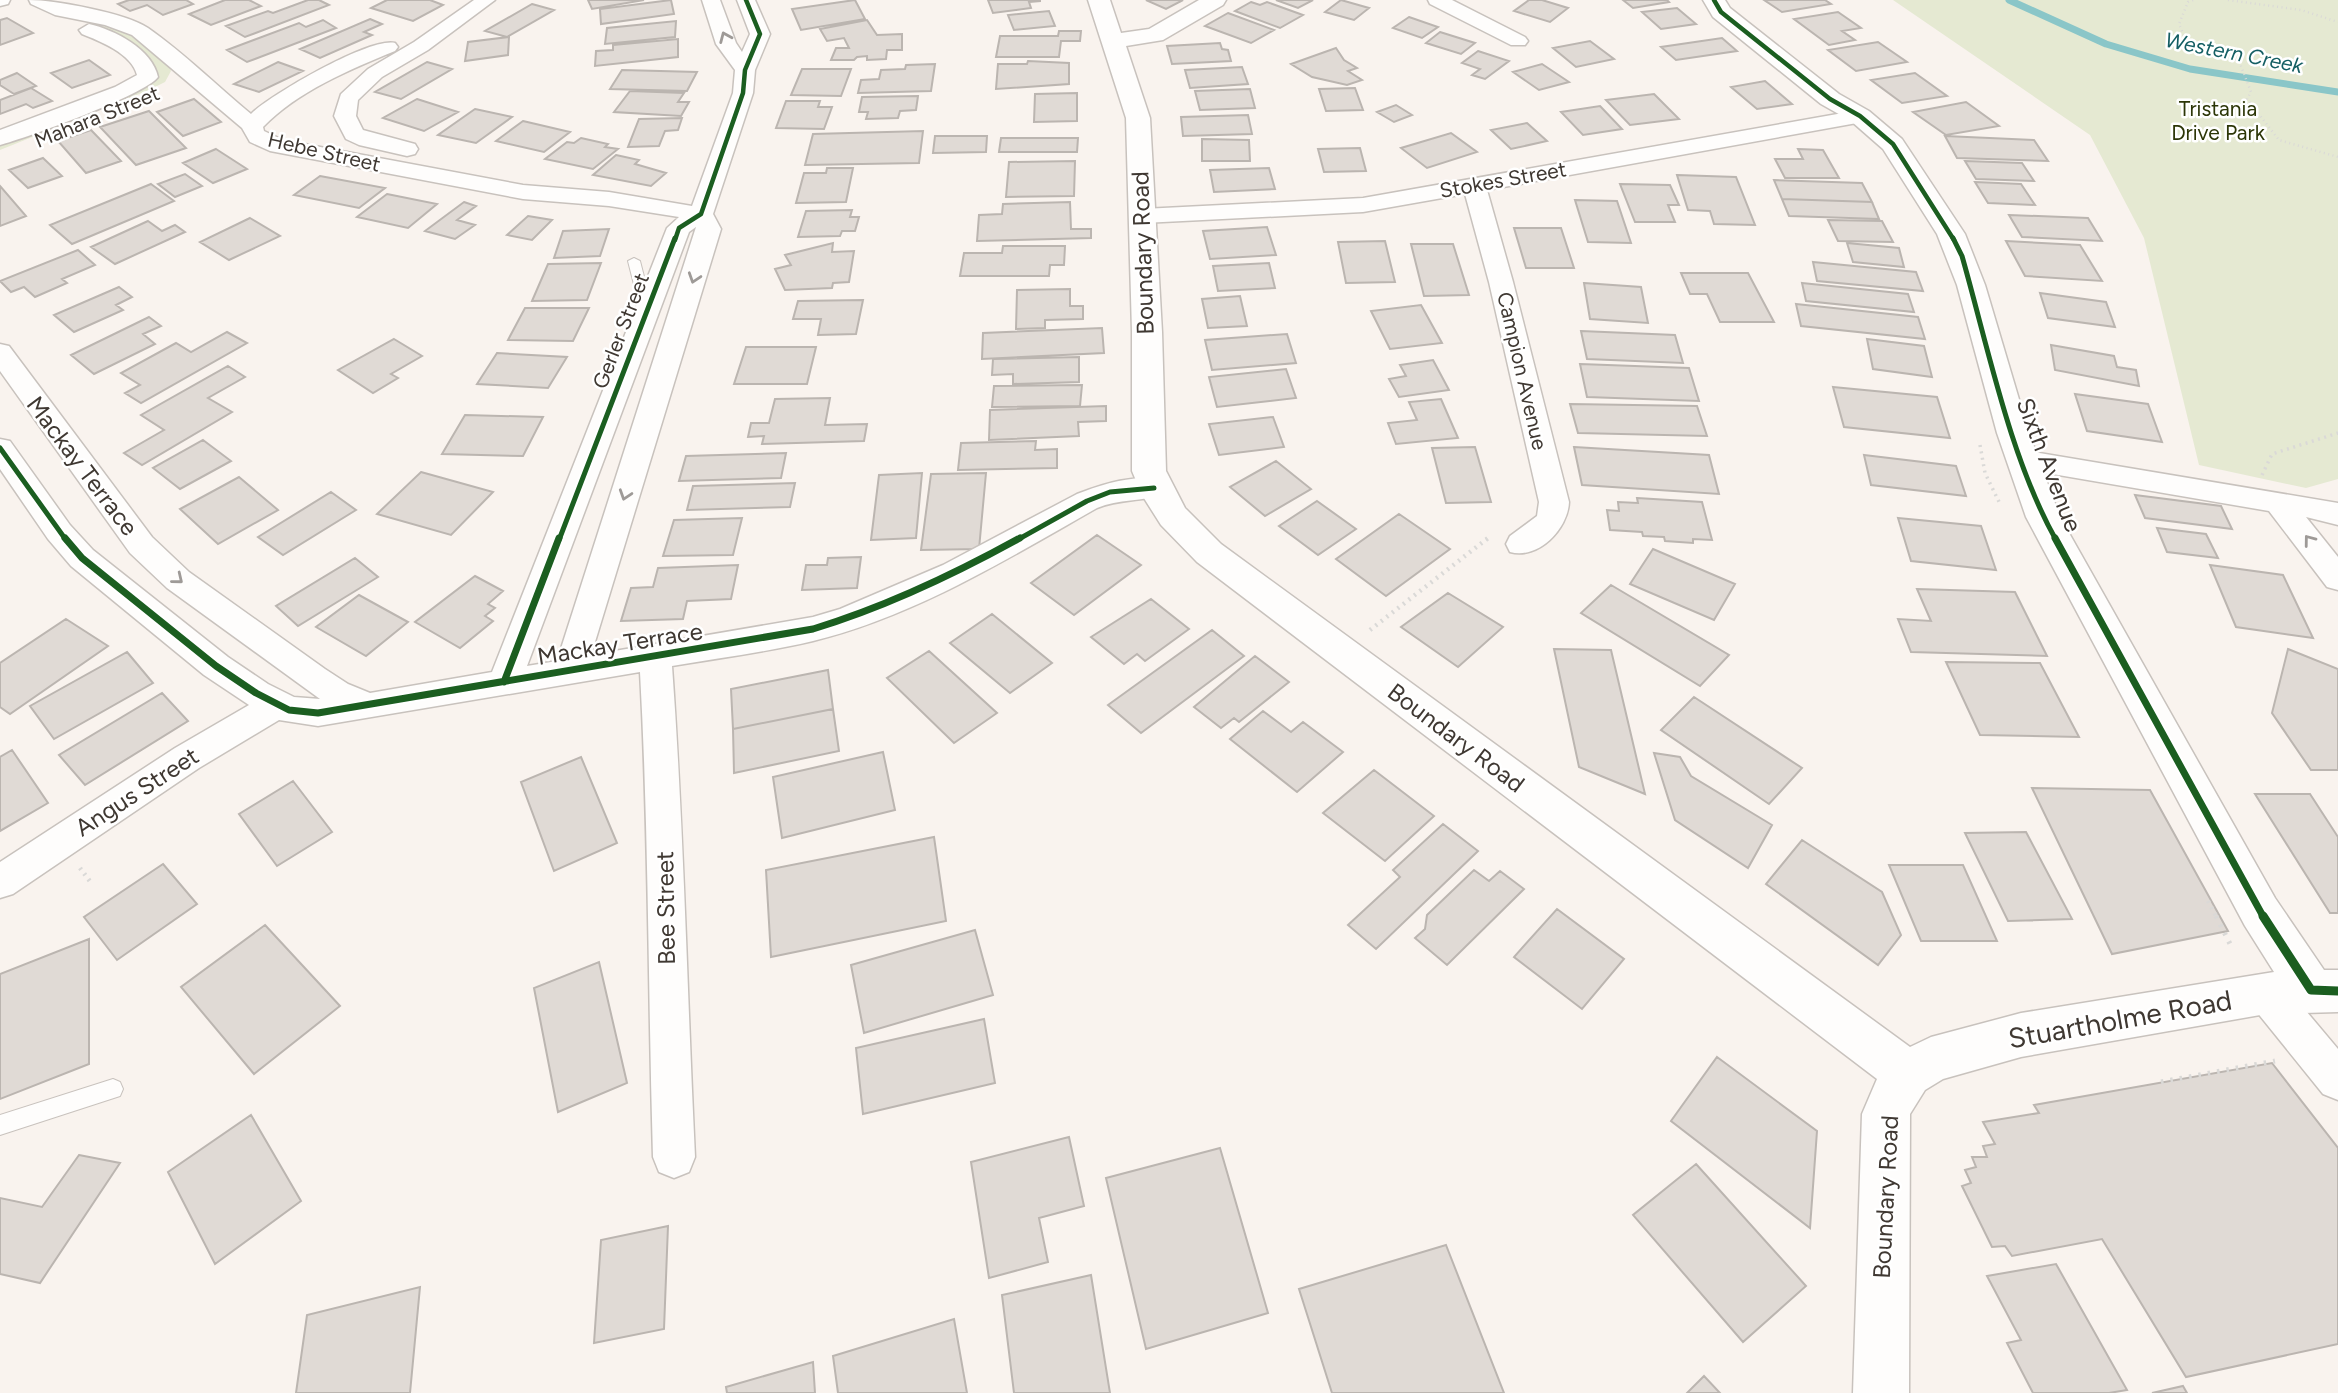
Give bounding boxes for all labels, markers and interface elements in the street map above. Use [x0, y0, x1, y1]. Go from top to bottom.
water label: Western Creek [2163, 27, 2306, 78]
one-way arrow [719, 32, 733, 44]
street label: Mahara Street [31, 80, 163, 153]
park label: Tristania Drive Park [2171, 96, 2266, 145]
street label: Hebe Street [265, 126, 383, 177]
street label: Stokes Street [1438, 156, 1568, 203]
street label: Boundary Road [1125, 171, 1160, 335]
street label: Gerler Street [587, 269, 654, 392]
one-way arrow [688, 271, 702, 284]
street label: Campion Avenue [1492, 290, 1553, 452]
street label: Mackay Terrace [21, 390, 144, 541]
street label: Sixth Avenue [2011, 394, 2088, 536]
one-way arrow [619, 489, 634, 501]
one-way arrow [2304, 535, 2317, 548]
one-way arrow [170, 570, 182, 583]
street label: Mackay Terrace [535, 616, 705, 671]
street label: Boundary Road [1382, 677, 1530, 798]
street label: Angus Street [70, 741, 204, 842]
street label: Bee Street [650, 851, 681, 965]
street label: Stuartholme Road [2006, 983, 2234, 1055]
street label: Boundary Road [1867, 1115, 1904, 1279]

